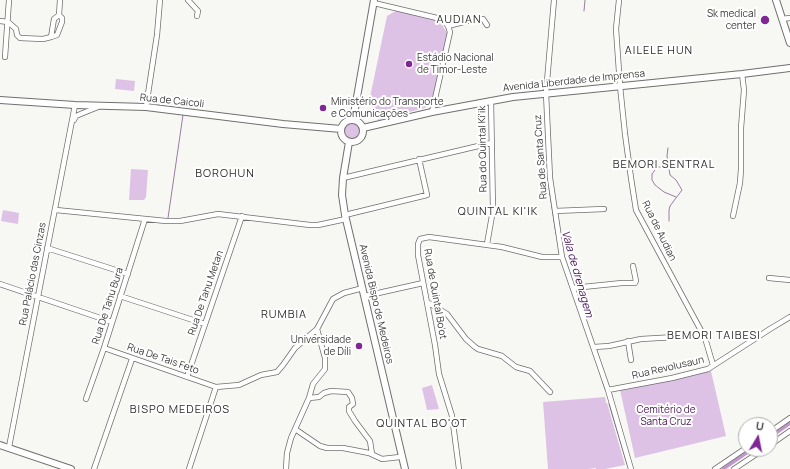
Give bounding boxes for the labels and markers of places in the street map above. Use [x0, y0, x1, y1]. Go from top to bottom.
place label: Sk medical center [707, 8, 756, 32]
marker: Sk medical center [759, 14, 771, 26]
place label: Estádio Nacional de Timor-Leste [417, 52, 494, 76]
marker: Estádio Nacional de Timor-Leste [404, 59, 414, 69]
place label: Ministério do Transporte e Comunicações [331, 96, 444, 120]
marker: Ministério do Transporte e Comunicações [318, 103, 328, 113]
place label: Universidade de Díli [291, 334, 351, 358]
marker: Universidade de Díli [354, 341, 364, 351]

